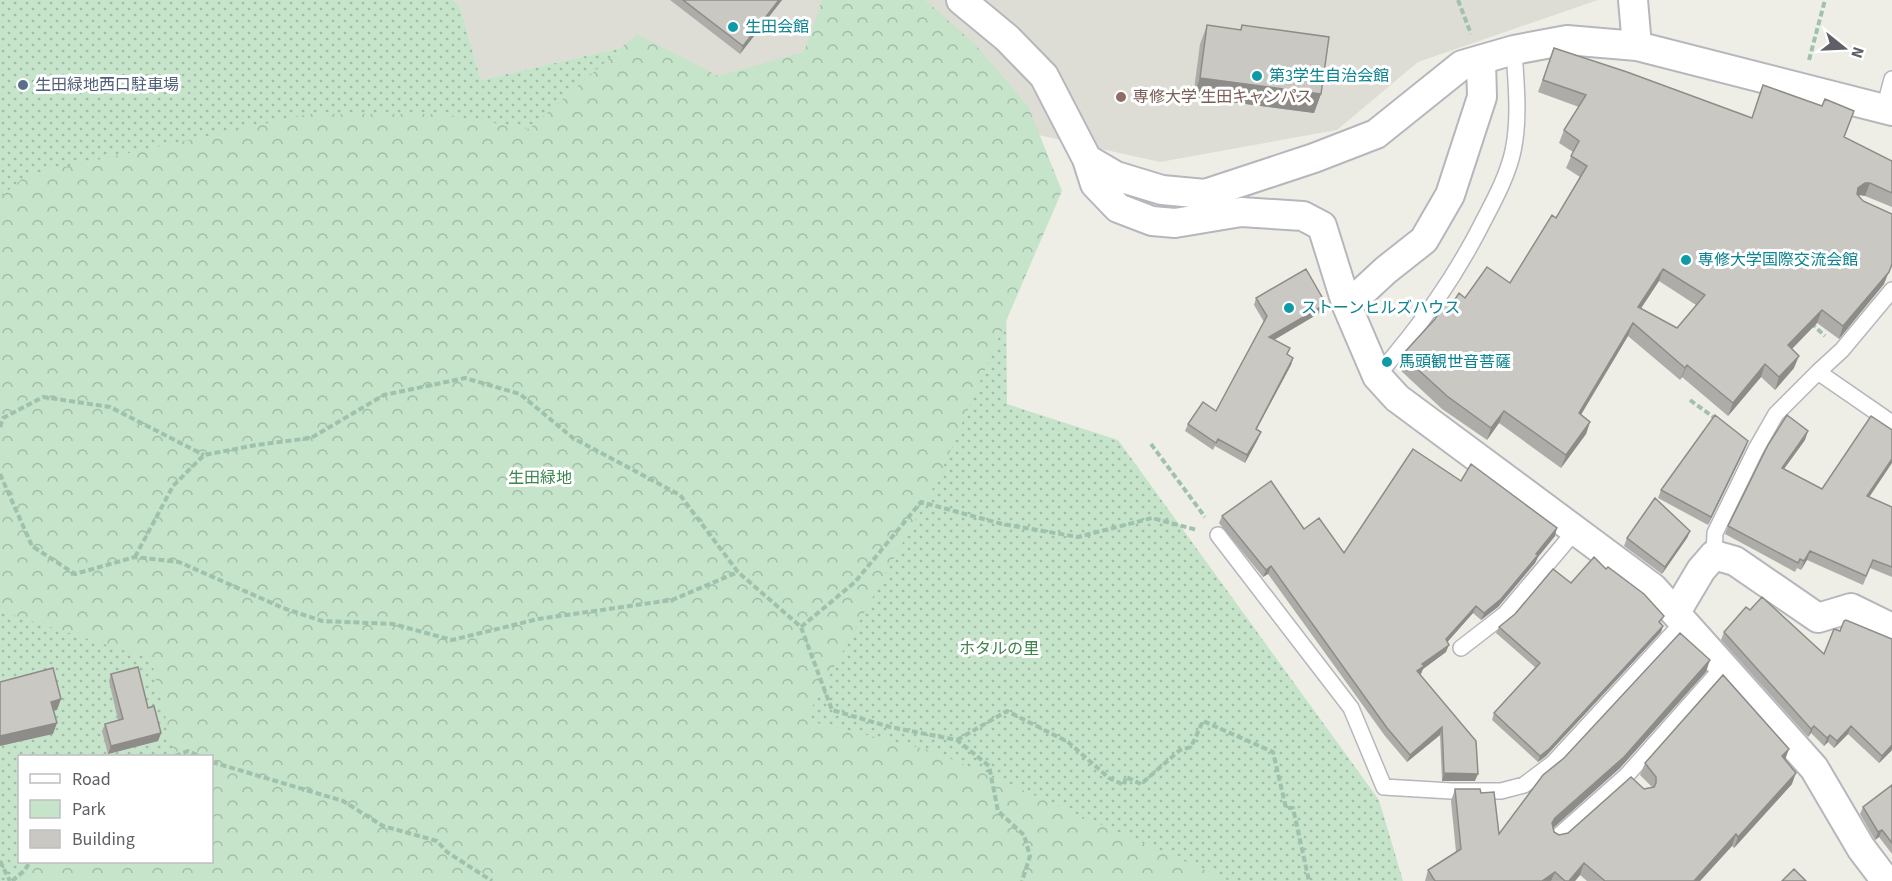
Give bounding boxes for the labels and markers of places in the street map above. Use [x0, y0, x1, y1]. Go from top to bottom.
place label: 生田会館 [745, 16, 809, 38]
marker: 生田会館 [726, 20, 740, 34]
place label: 第3学生自治会館 [1269, 65, 1389, 87]
marker: 第3学生自治会館 [1250, 69, 1264, 83]
place label: 生田緑地西口駐車場 [35, 74, 179, 96]
marker: 生田緑地西口駐車場 [16, 78, 30, 92]
place label: 専修大学 生田キャンパス [1133, 86, 1312, 108]
marker: 専修大学 生田キャンパス [1114, 90, 1128, 104]
place label: 専修大学国際交流会館 [1698, 249, 1858, 271]
marker: 専修大学国際交流会館 [1679, 253, 1693, 267]
place label: ストーンヒルズハウス [1301, 297, 1460, 319]
marker: ストーンヒルズハウス [1282, 301, 1296, 315]
place label: 馬頭観世音菩薩 [1399, 351, 1511, 373]
marker: 馬頭観世音菩薩 [1380, 355, 1394, 369]

